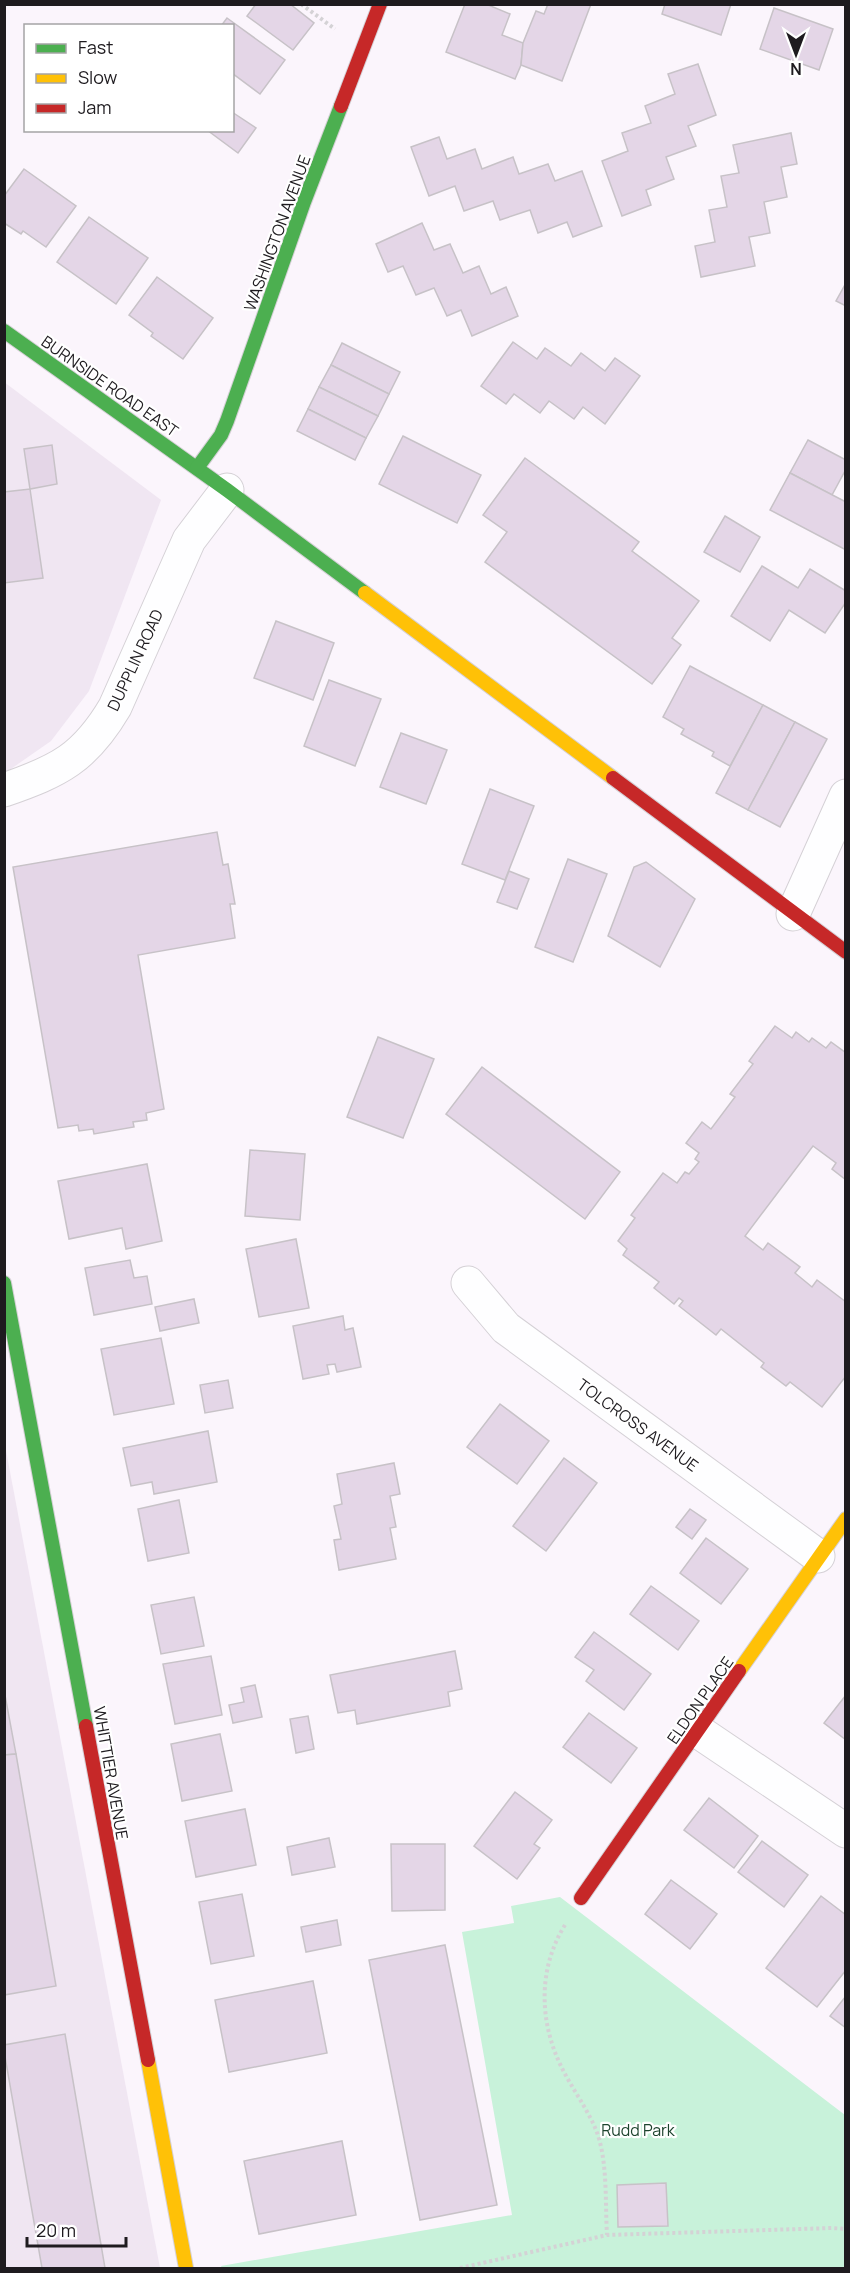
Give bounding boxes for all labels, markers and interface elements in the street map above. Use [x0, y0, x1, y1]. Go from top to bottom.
legend [24, 24, 234, 132]
north arrow [766, 24, 826, 84]
text: Fast [78, 35, 113, 59]
text: N [790, 58, 802, 80]
text: Slow [78, 65, 118, 89]
text: Jam [78, 95, 112, 119]
street label: WASHINGTON AVENUE [239, 152, 315, 314]
street label: BURNSIDE ROAD EAST [37, 330, 183, 442]
street label: DUPPLIN ROAD [102, 605, 168, 714]
street label: TOLCROSS AVENUE [573, 1374, 703, 1476]
street label: ELDON PLACE [662, 1652, 738, 1748]
street label: WHITTIER AVENUE [88, 1705, 134, 1841]
park label: Rudd Park [601, 2119, 676, 2141]
scale bar [27, 2210, 126, 2248]
text: 20 m [36, 2218, 76, 2242]

